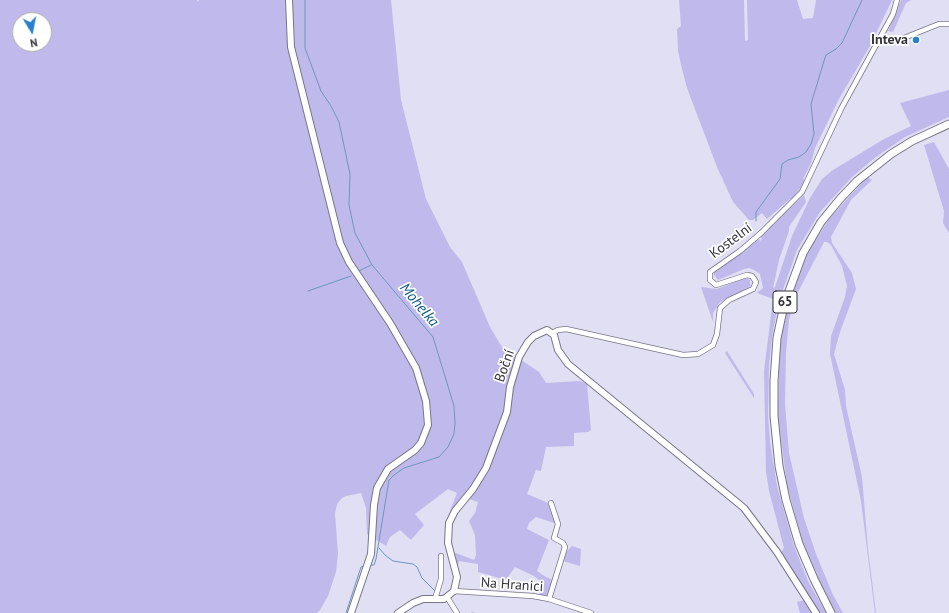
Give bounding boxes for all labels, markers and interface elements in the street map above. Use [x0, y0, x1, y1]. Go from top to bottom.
north arrow [12, 12, 52, 52]
place label: Inteva [871, 32, 908, 48]
text: N [29, 35, 39, 50]
marker: Inteva [911, 35, 921, 45]
street label: Kostelní [707, 220, 755, 262]
water label: Mohelka [396, 280, 442, 330]
road number: 65 [773, 291, 797, 313]
street label: Boční [492, 347, 518, 385]
street label: Na Hranici [480, 574, 544, 596]

